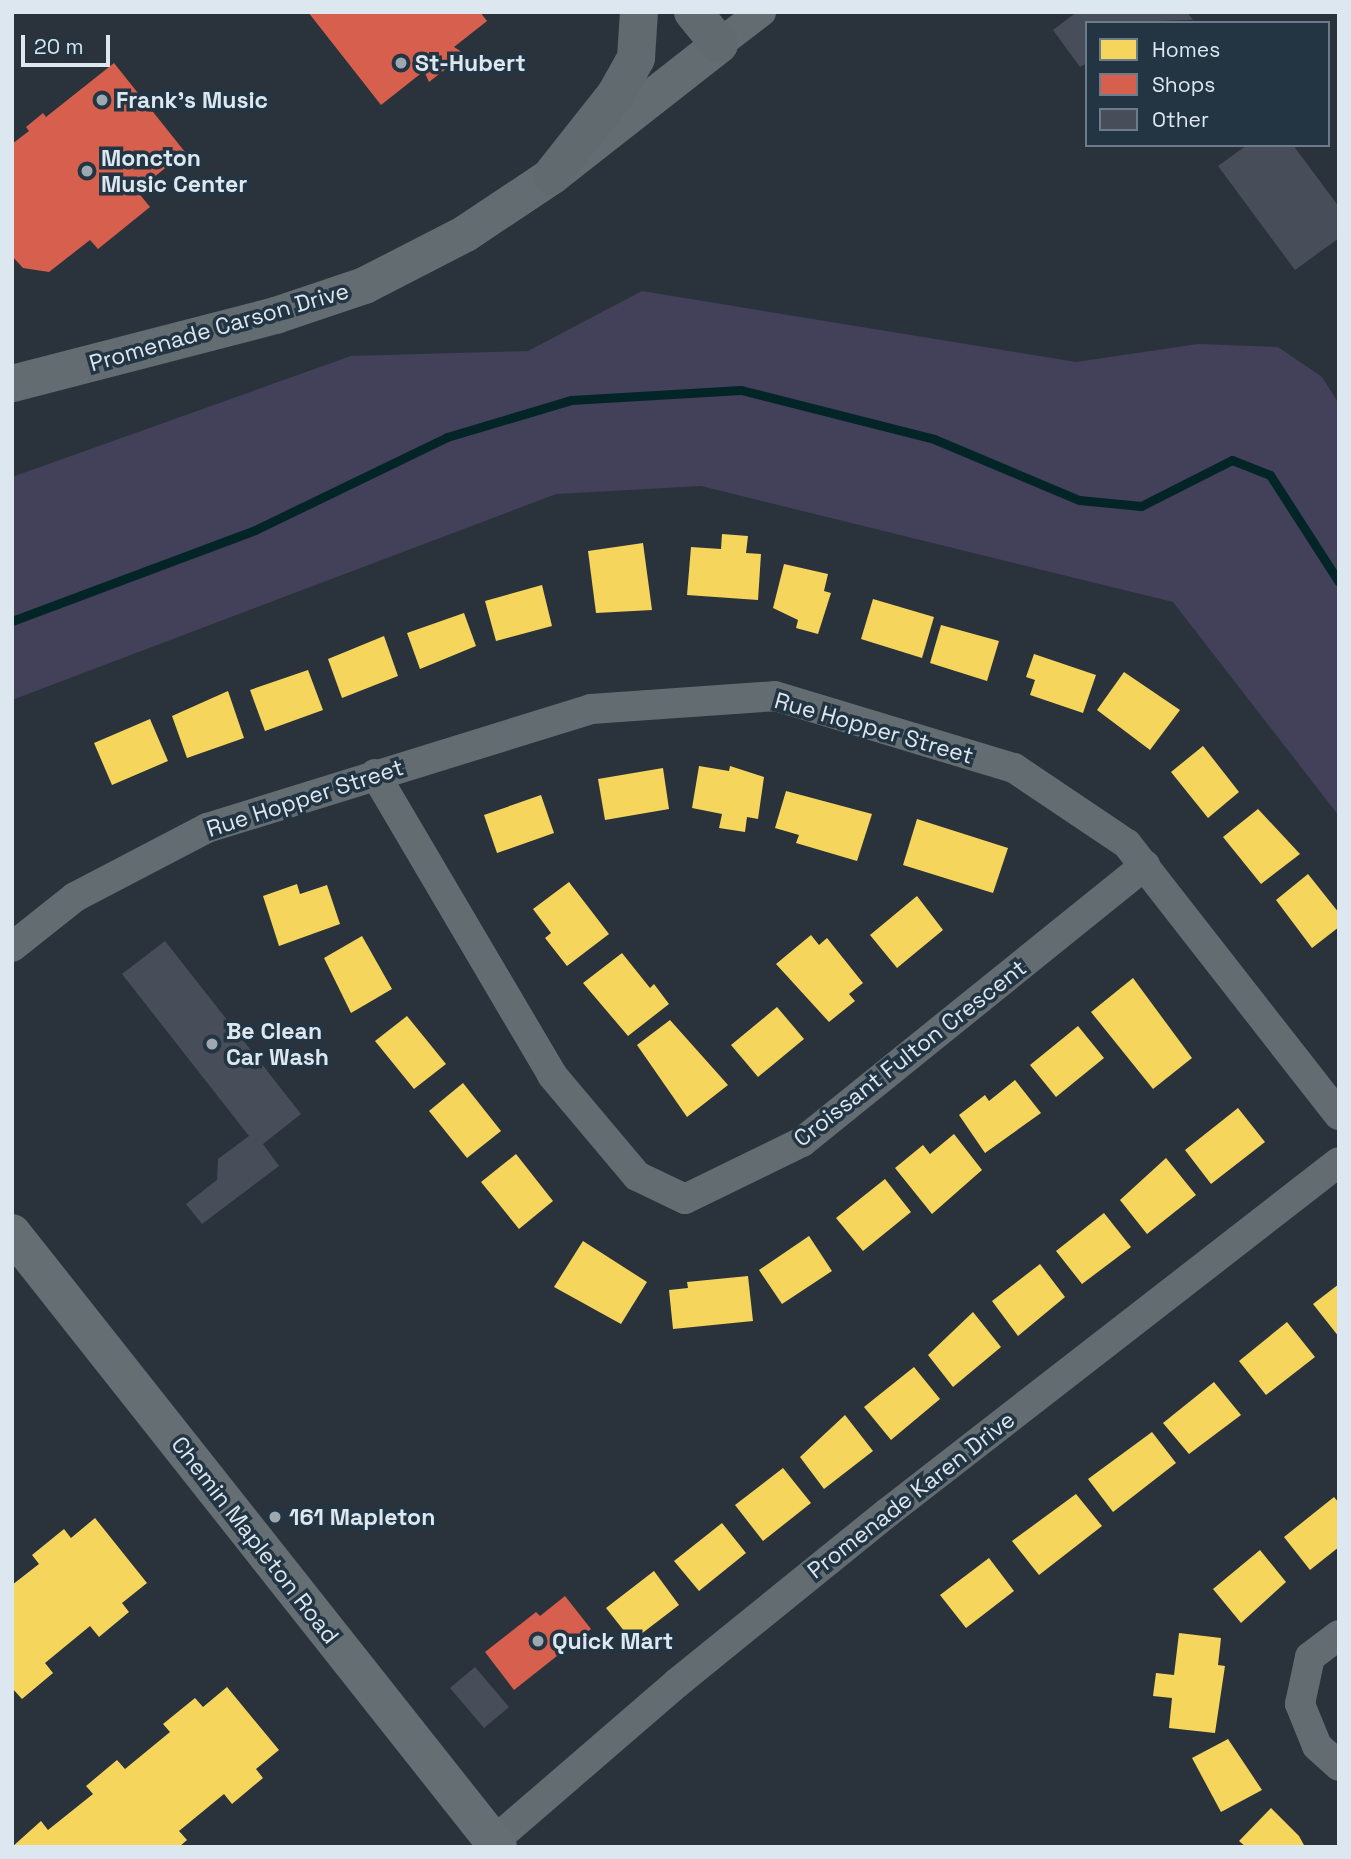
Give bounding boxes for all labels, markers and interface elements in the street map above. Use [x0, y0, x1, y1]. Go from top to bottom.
scale bar [24, 21, 114, 65]
legend [1085, 21, 1330, 147]
text: 20 m [34, 33, 84, 60]
text: Homes [1152, 36, 1220, 63]
place label: St-Hubert [415, 49, 526, 77]
marker: St-Hubert [393, 55, 409, 71]
text: Shops [1152, 71, 1215, 98]
place label: Frank's Music [116, 86, 268, 114]
marker: Frank's Music [94, 92, 110, 108]
text: Other [1152, 106, 1209, 133]
place label: Moncton Music Center [101, 144, 247, 198]
marker: Moncton Music Center [79, 163, 95, 179]
street label: Promenade Carson Drive [86, 277, 352, 377]
street label: Rue Hopper Street [771, 686, 977, 770]
street label: Rue Hopper Street [203, 753, 407, 843]
street label: Croissant Fulton Crescent [788, 954, 1032, 1152]
place label: Be Clean Car Wash [226, 1017, 329, 1071]
marker: Be Clean Car Wash [204, 1036, 220, 1052]
street label: Promenade Karen Drive [802, 1406, 1020, 1584]
street label: Chemin Mapleton Road [165, 1431, 345, 1649]
place label: 161 Mapleton [289, 1503, 435, 1531]
marker: 161 Mapleton [267, 1509, 283, 1525]
place label: Quick Mart [552, 1627, 673, 1655]
marker: Quick Mart [530, 1633, 546, 1649]

